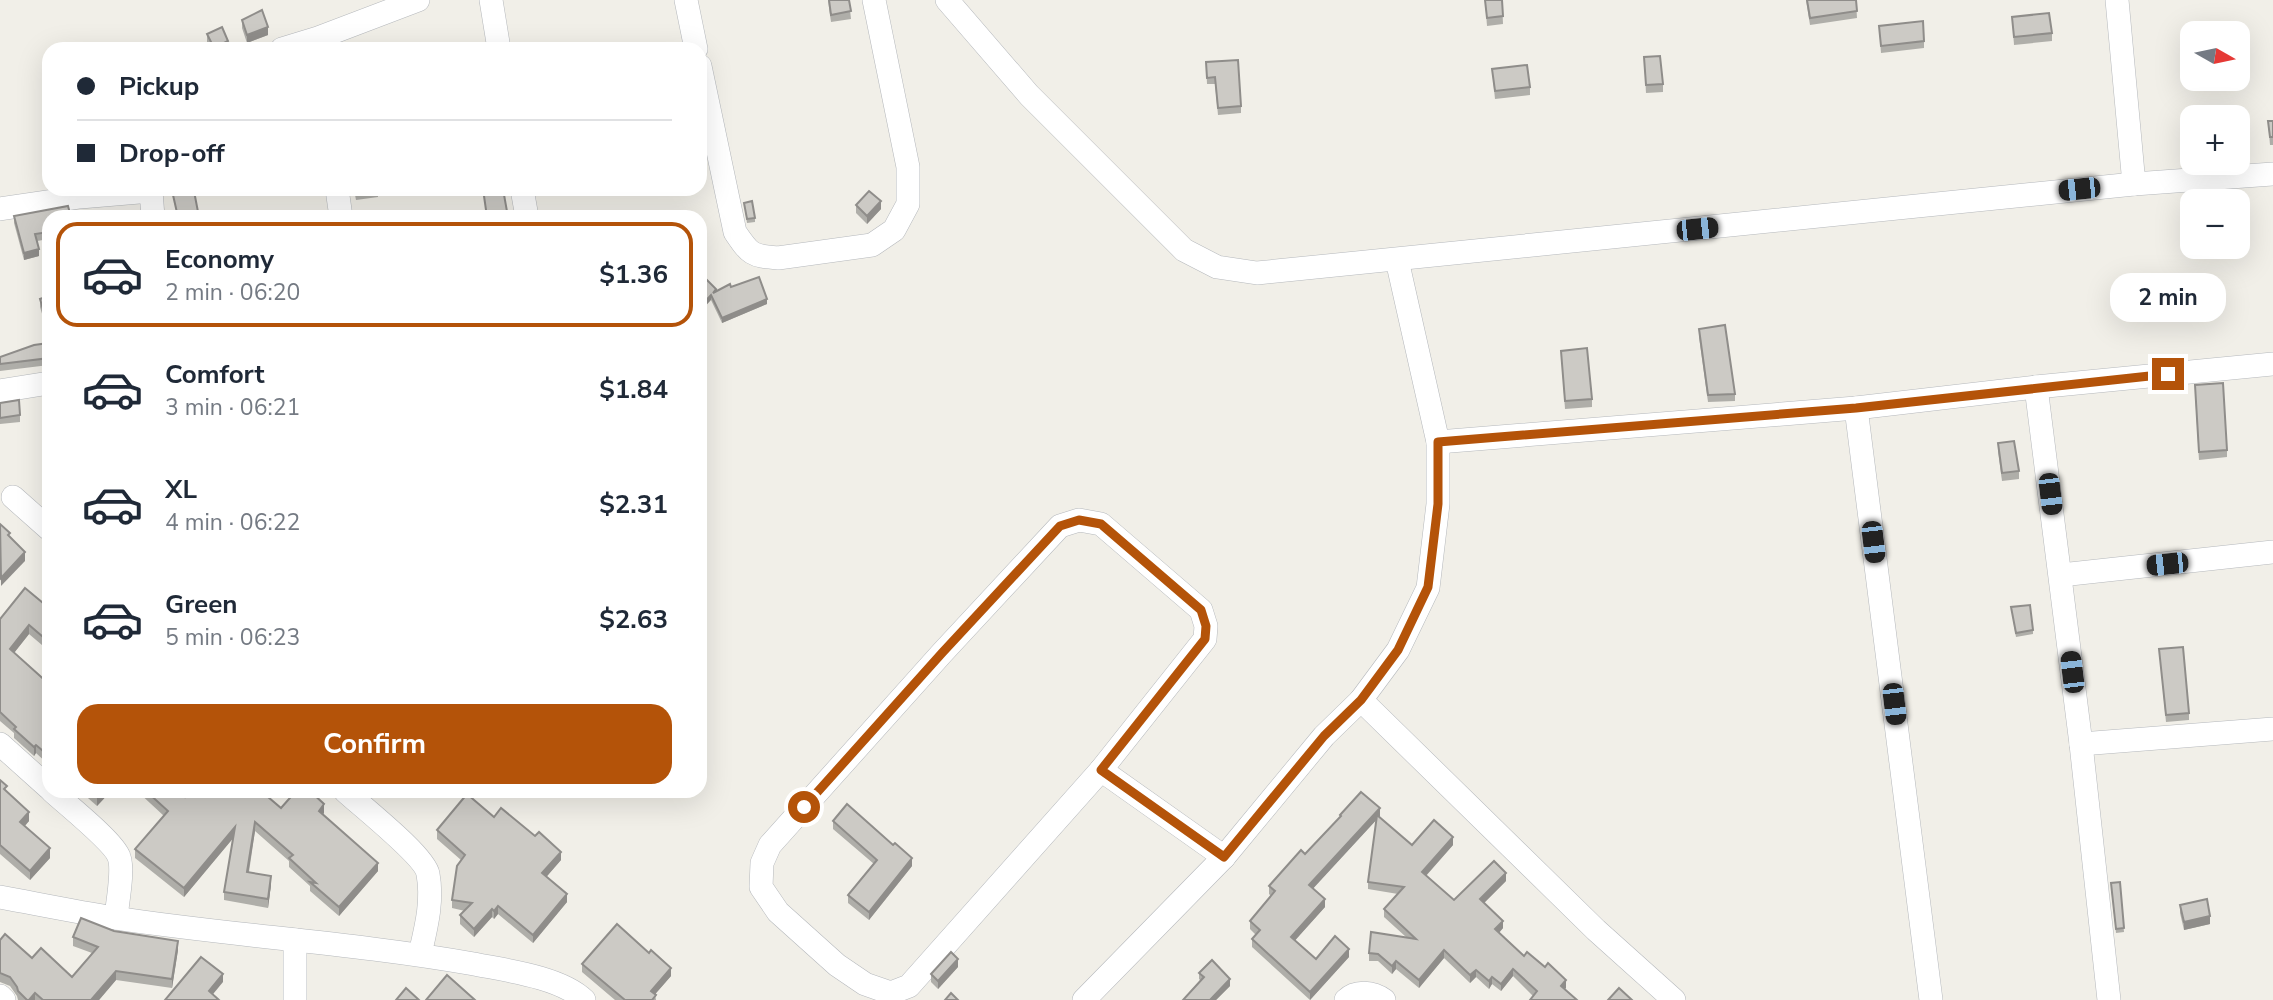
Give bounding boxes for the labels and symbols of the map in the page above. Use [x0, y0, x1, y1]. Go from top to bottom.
north arrow [2180, 21, 2250, 91]
car [2058, 176, 2101, 202]
car [1676, 216, 1719, 242]
callout: 2 min [2110, 272, 2226, 322]
route end [2152, 358, 2184, 390]
car [2038, 472, 2063, 516]
car [1861, 520, 1886, 564]
car [2146, 551, 2189, 577]
car [2060, 650, 2085, 694]
car [1882, 682, 1907, 726]
route start [788, 791, 820, 823]

